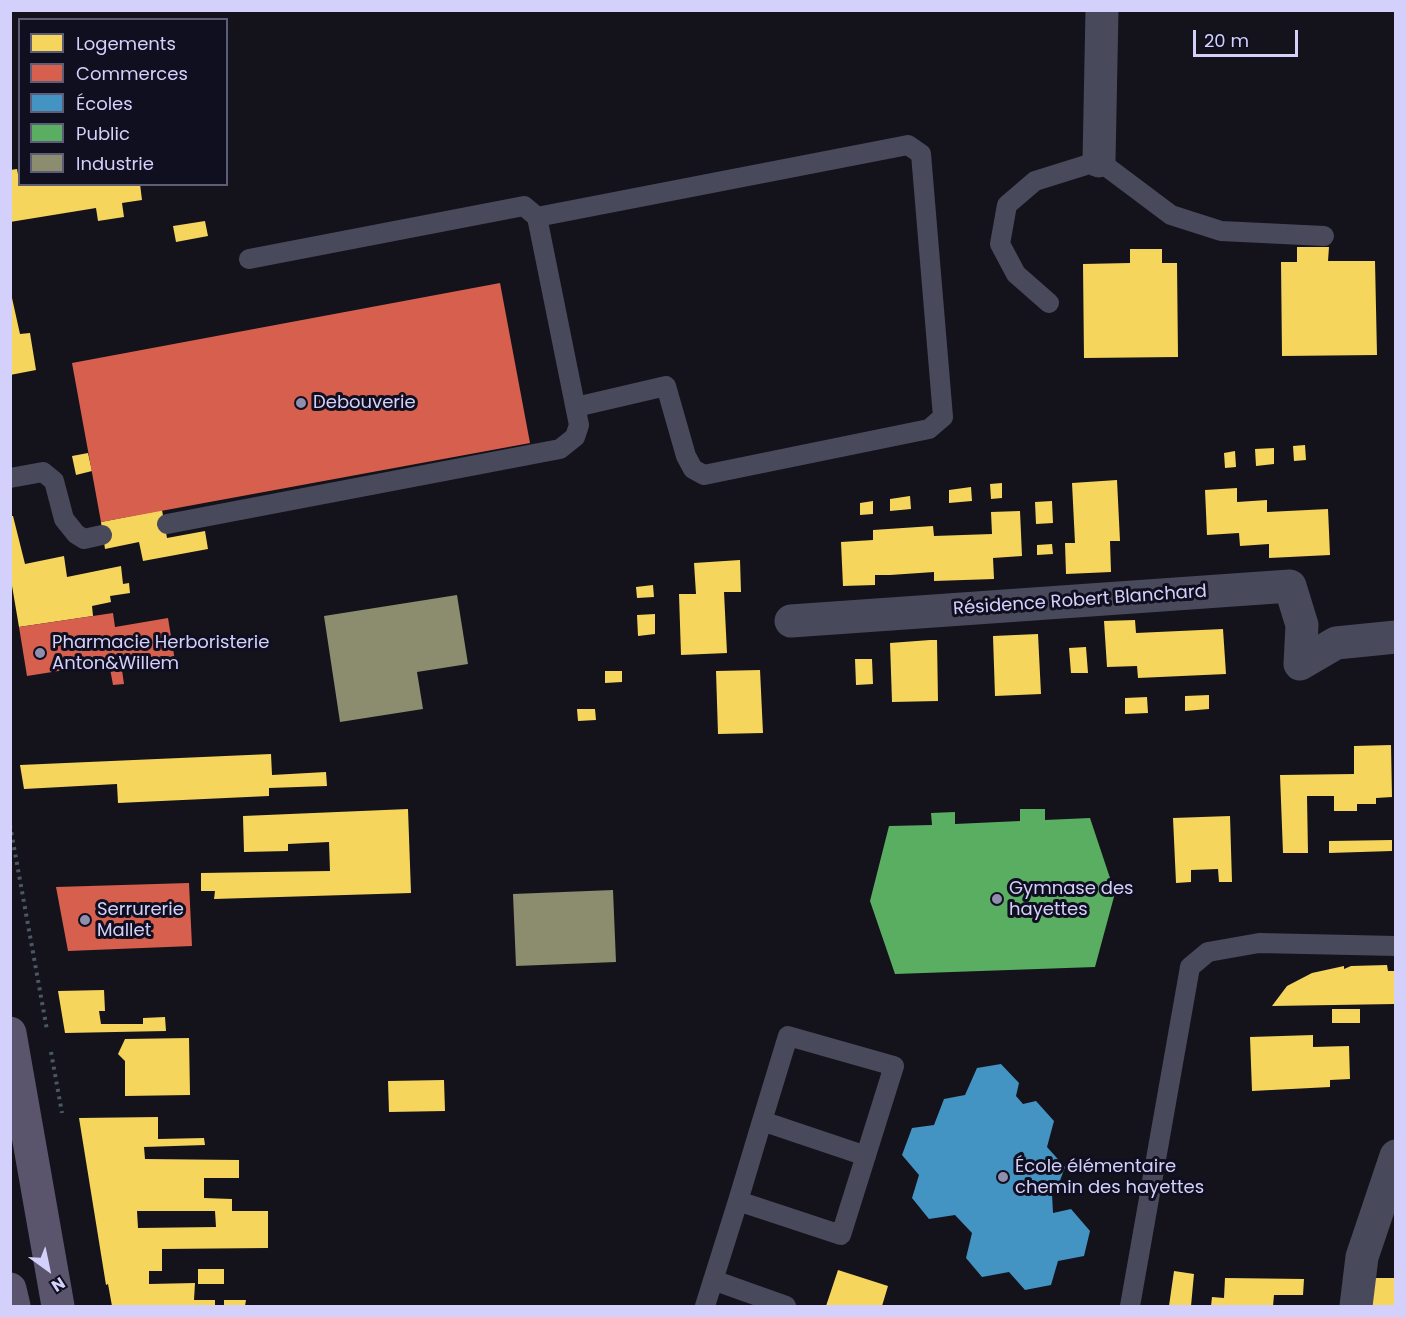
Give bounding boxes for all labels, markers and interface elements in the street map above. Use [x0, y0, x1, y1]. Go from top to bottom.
legend [18, 18, 228, 186]
scale bar [1196, 18, 1301, 56]
text: 20 m [1204, 28, 1249, 53]
text: Logements [76, 31, 176, 56]
text: Commerces [76, 61, 188, 86]
text: Écoles [76, 91, 133, 116]
text: Public [76, 121, 130, 146]
text: Industrie [76, 151, 154, 176]
place label: Debouverie [313, 392, 416, 414]
marker: Debouverie [294, 396, 308, 410]
street label: Résidence Robert Blanchard [952, 581, 1208, 621]
place label: Pharmacie Herboristerie Anton&Willem [52, 632, 269, 674]
marker: Pharmacie Herboristerie Anton&Willem [33, 646, 47, 660]
place label: Gymnase des hayettes [1009, 878, 1133, 920]
marker: Gymnase des hayettes [990, 892, 1004, 906]
place label: Serrurerie Mallet [97, 899, 184, 942]
marker: Serrurerie Mallet [78, 913, 92, 927]
place label: École élémentaire chemin des hayettes [1015, 1156, 1204, 1198]
marker: École élémentaire chemin des hayettes [996, 1170, 1010, 1184]
north arrow [18, 1239, 78, 1299]
text: N [47, 1272, 69, 1297]

